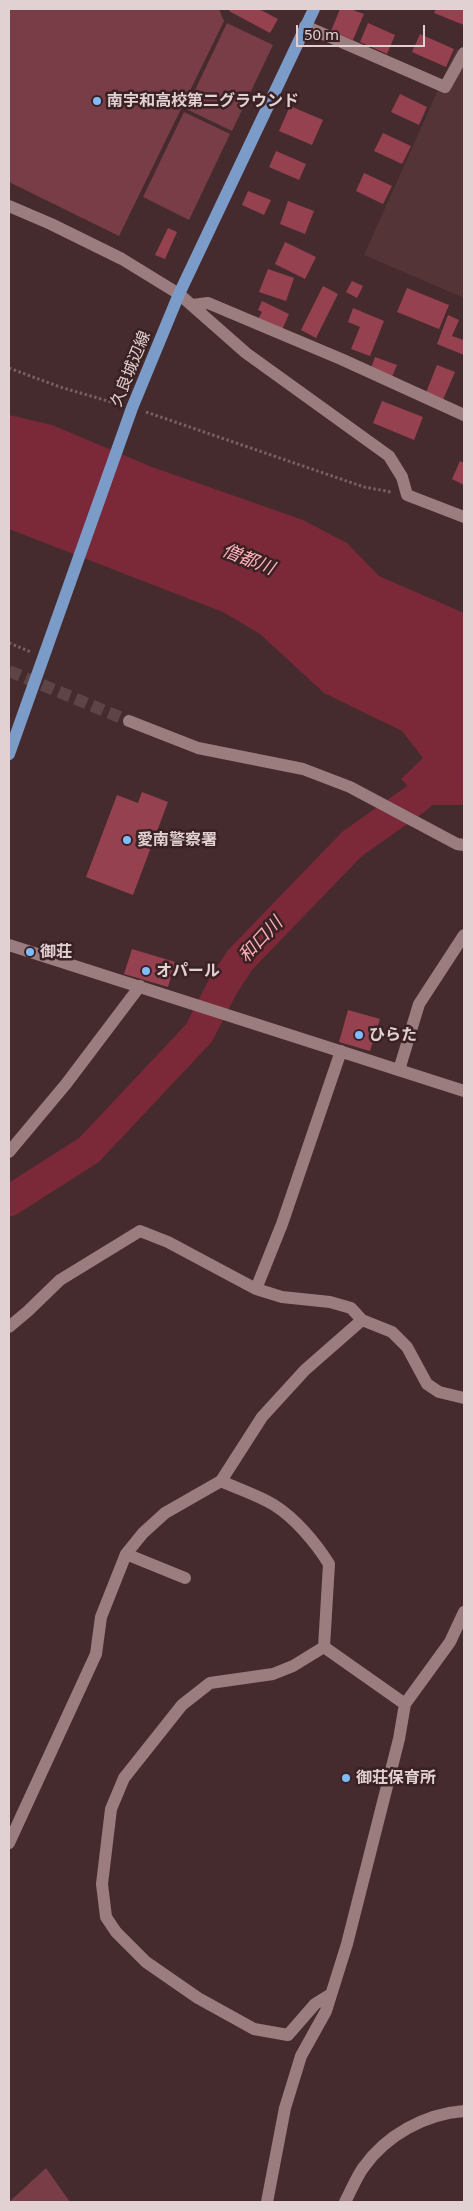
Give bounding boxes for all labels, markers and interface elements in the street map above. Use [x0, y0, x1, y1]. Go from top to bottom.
scale bar [298, 15, 427, 47]
text: 50 m [304, 24, 339, 44]
place label: 南宇和高校第二グラウンド [107, 91, 299, 111]
marker: 南宇和高校第二グラウンド [91, 95, 103, 107]
street label: 久良城辺線 [107, 328, 155, 410]
water label: 僧都川 [219, 540, 277, 580]
place label: 愛南警察署 [137, 830, 217, 850]
marker: 愛南警察署 [121, 834, 133, 846]
water label: 和口川 [235, 913, 287, 967]
place label: 御荘 [40, 942, 72, 962]
marker: 御荘 [24, 946, 36, 958]
place label: オパール [156, 961, 220, 981]
marker: オパール [140, 965, 152, 977]
place label: ひらた [369, 1025, 417, 1045]
marker: ひらた [353, 1029, 365, 1041]
place label: 御荘保育所 [356, 1768, 436, 1788]
marker: 御荘保育所 [340, 1772, 352, 1784]

